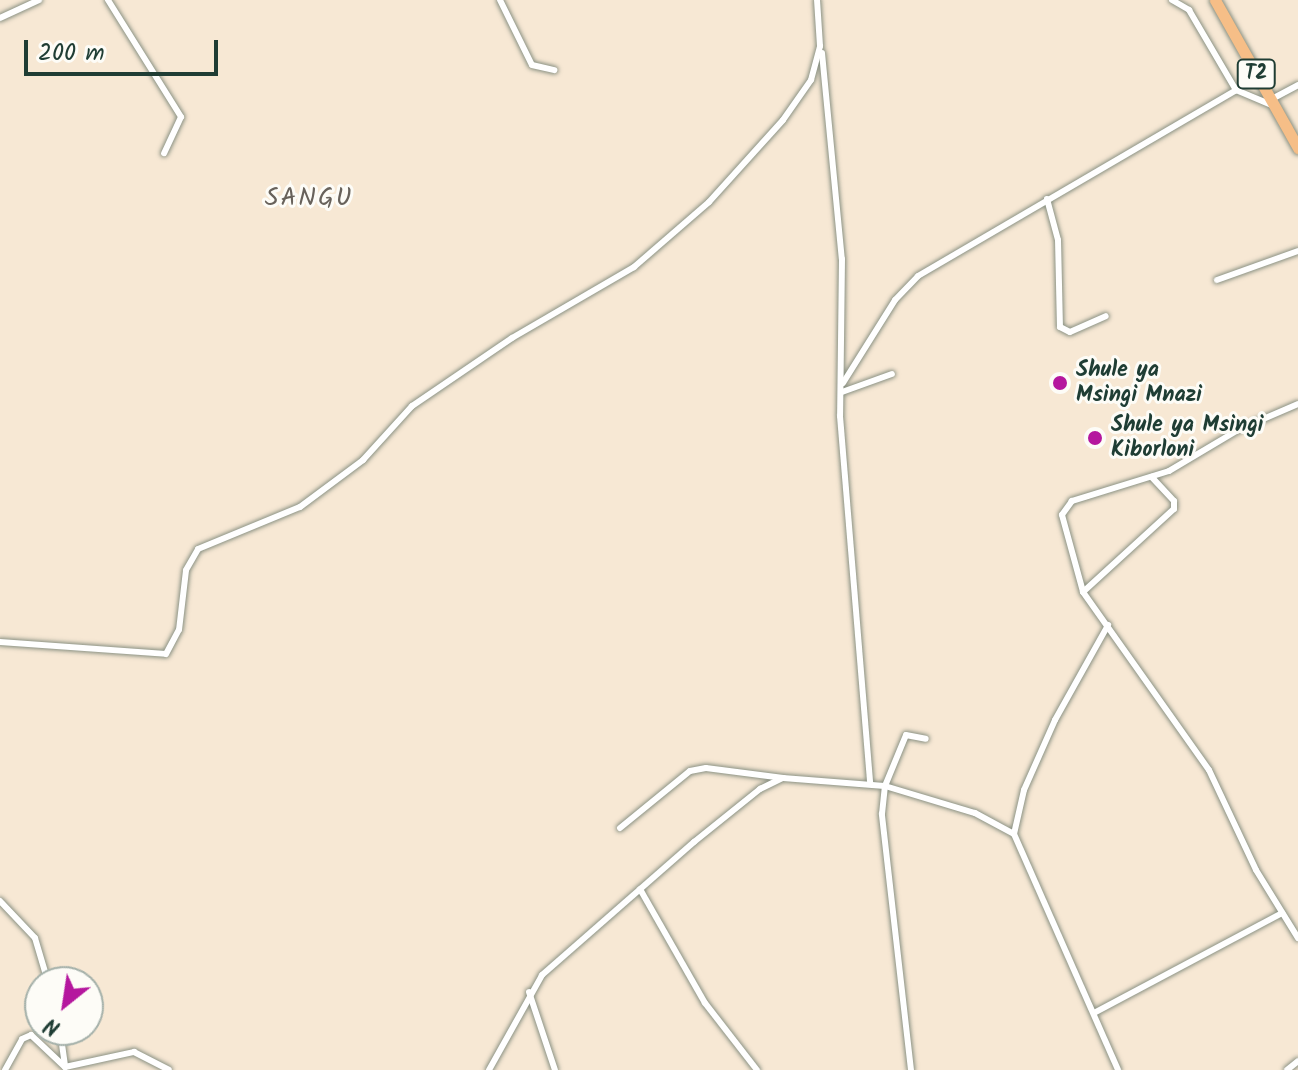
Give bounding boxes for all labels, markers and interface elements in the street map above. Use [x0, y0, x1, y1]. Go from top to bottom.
scale bar [28, 24, 222, 74]
text: 200 m [38, 34, 105, 73]
road number: T2 [1236, 58, 1276, 90]
district label: SANGU [265, 183, 353, 215]
place label: Shule ya Msingi Mnazi [1076, 357, 1202, 408]
marker: Shule ya Msingi Mnazi [1051, 374, 1069, 392]
place label: Shule ya Msingi Kiborloni [1111, 412, 1264, 464]
marker: Shule ya Msingi Kiborloni [1086, 429, 1104, 447]
north arrow [24, 966, 104, 1046]
text: N [38, 1007, 68, 1044]

